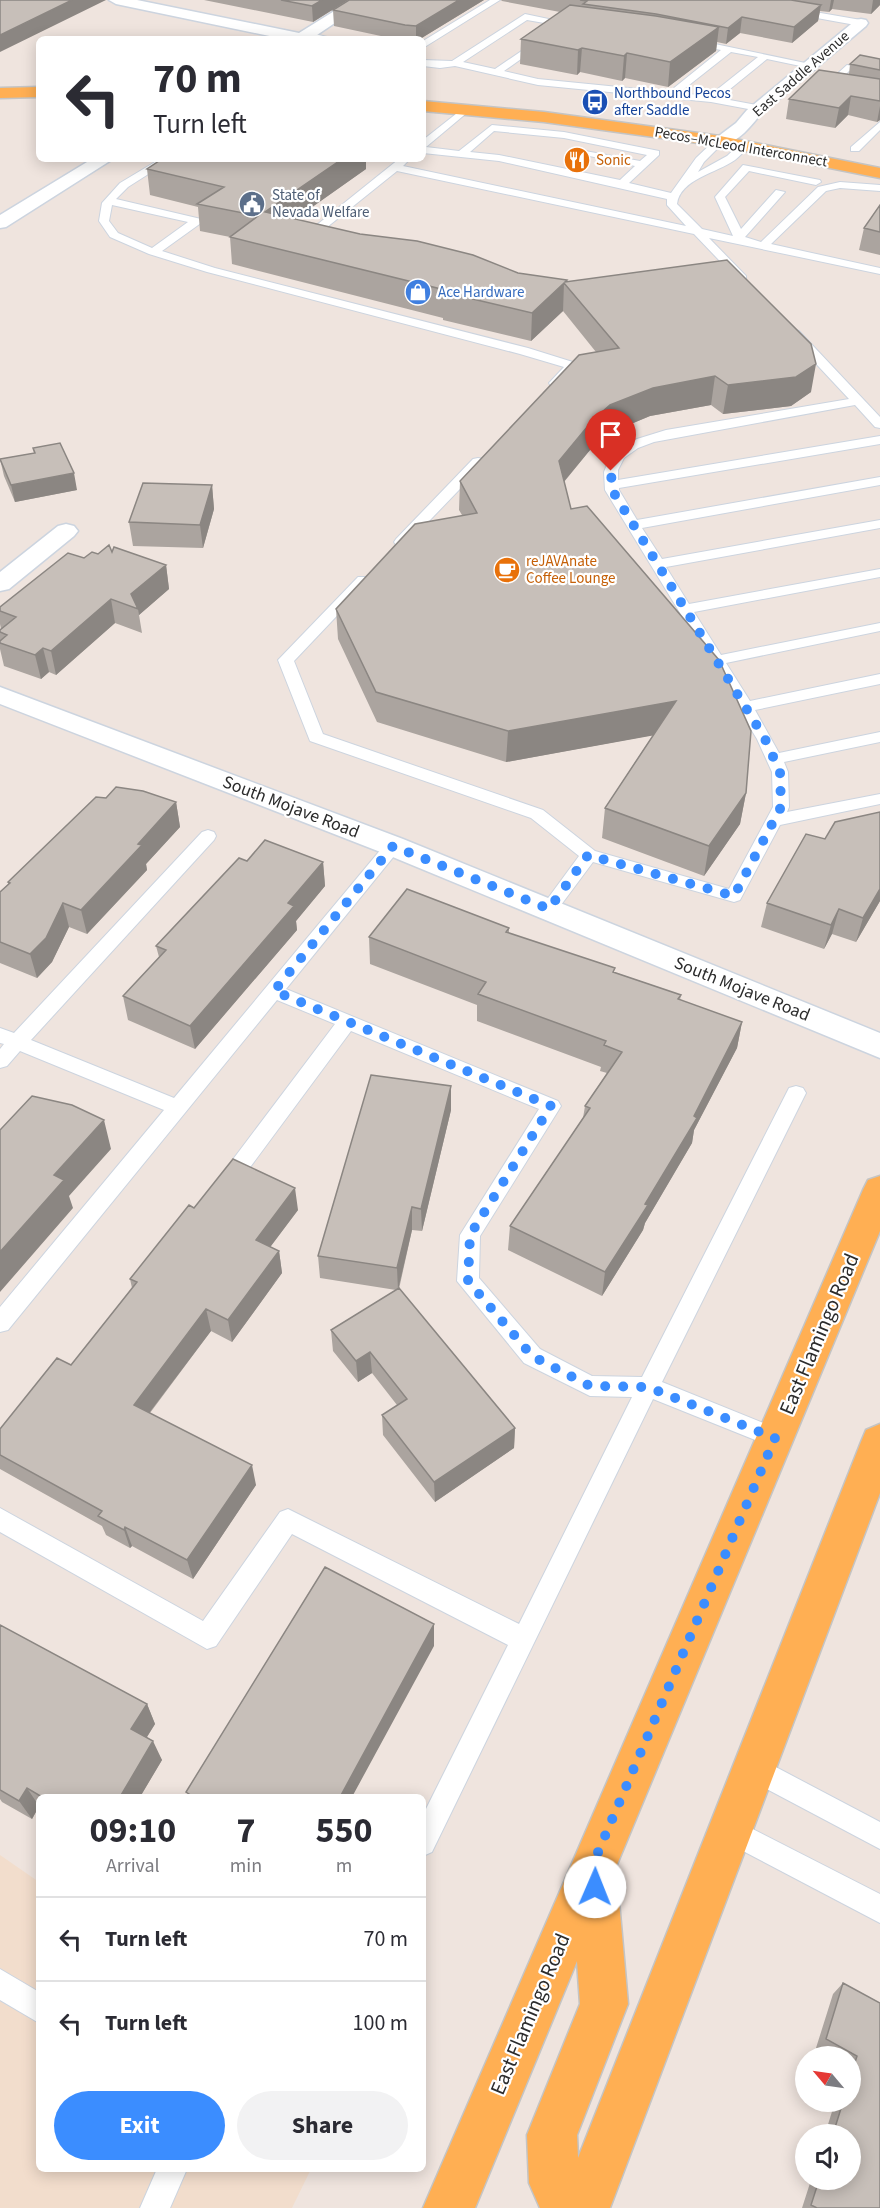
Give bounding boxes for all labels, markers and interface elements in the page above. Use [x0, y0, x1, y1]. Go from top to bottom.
street label: East Saddle Avenue [748, 26, 854, 122]
text: 70 m [153, 49, 242, 109]
icon: left [54, 60, 132, 138]
place label: Northbound Pecos after Saddle [614, 83, 731, 121]
bus stop icon: Northbound Pecos after Saddle [580, 87, 610, 117]
text: Turn left [153, 105, 247, 144]
street label: Pecos–McLeod Interconnect [653, 121, 829, 173]
restaurant icon: Sonic [562, 145, 592, 175]
place label: Sonic [596, 150, 631, 171]
place label: State of Nevada Welfare [272, 185, 370, 223]
public building icon: State of Nevada Welfare [237, 189, 267, 219]
shop icon: Ace Hardware [403, 277, 433, 307]
place label: Ace Hardware [438, 282, 525, 303]
pin [585, 409, 636, 471]
icon: arrive [594, 418, 627, 451]
place label: reJAVAnate Coffee Lounge [526, 551, 615, 589]
cafe icon: reJAVAnate Coffee Lounge [492, 555, 522, 585]
street label: South Mojave Road [219, 769, 363, 845]
street label: South Mojave Road [670, 950, 814, 1028]
street label: East Flamingo Road [771, 1249, 867, 1419]
text: 09:10 [89, 1805, 176, 1856]
text: 7 [236, 1805, 255, 1856]
text: 550 [316, 1805, 373, 1856]
text: Arrival [106, 1852, 160, 1880]
text: min [230, 1852, 262, 1880]
text: m [336, 1852, 352, 1880]
position arrow [563, 1855, 627, 1919]
icon: left [54, 1923, 87, 1956]
text: Turn left [105, 1923, 187, 1955]
text: 70 m [363, 1923, 408, 1955]
street label: East Flamingo Road [482, 1929, 578, 2099]
icon: left [54, 2007, 87, 2040]
text: Turn left [105, 2007, 187, 2039]
text: 100 m [353, 2007, 408, 2039]
north arrow [795, 2046, 861, 2112]
map controls [795, 2046, 861, 2190]
button: Exit [54, 2091, 225, 2160]
button: Share [237, 2091, 408, 2160]
button: sound [795, 2124, 861, 2190]

